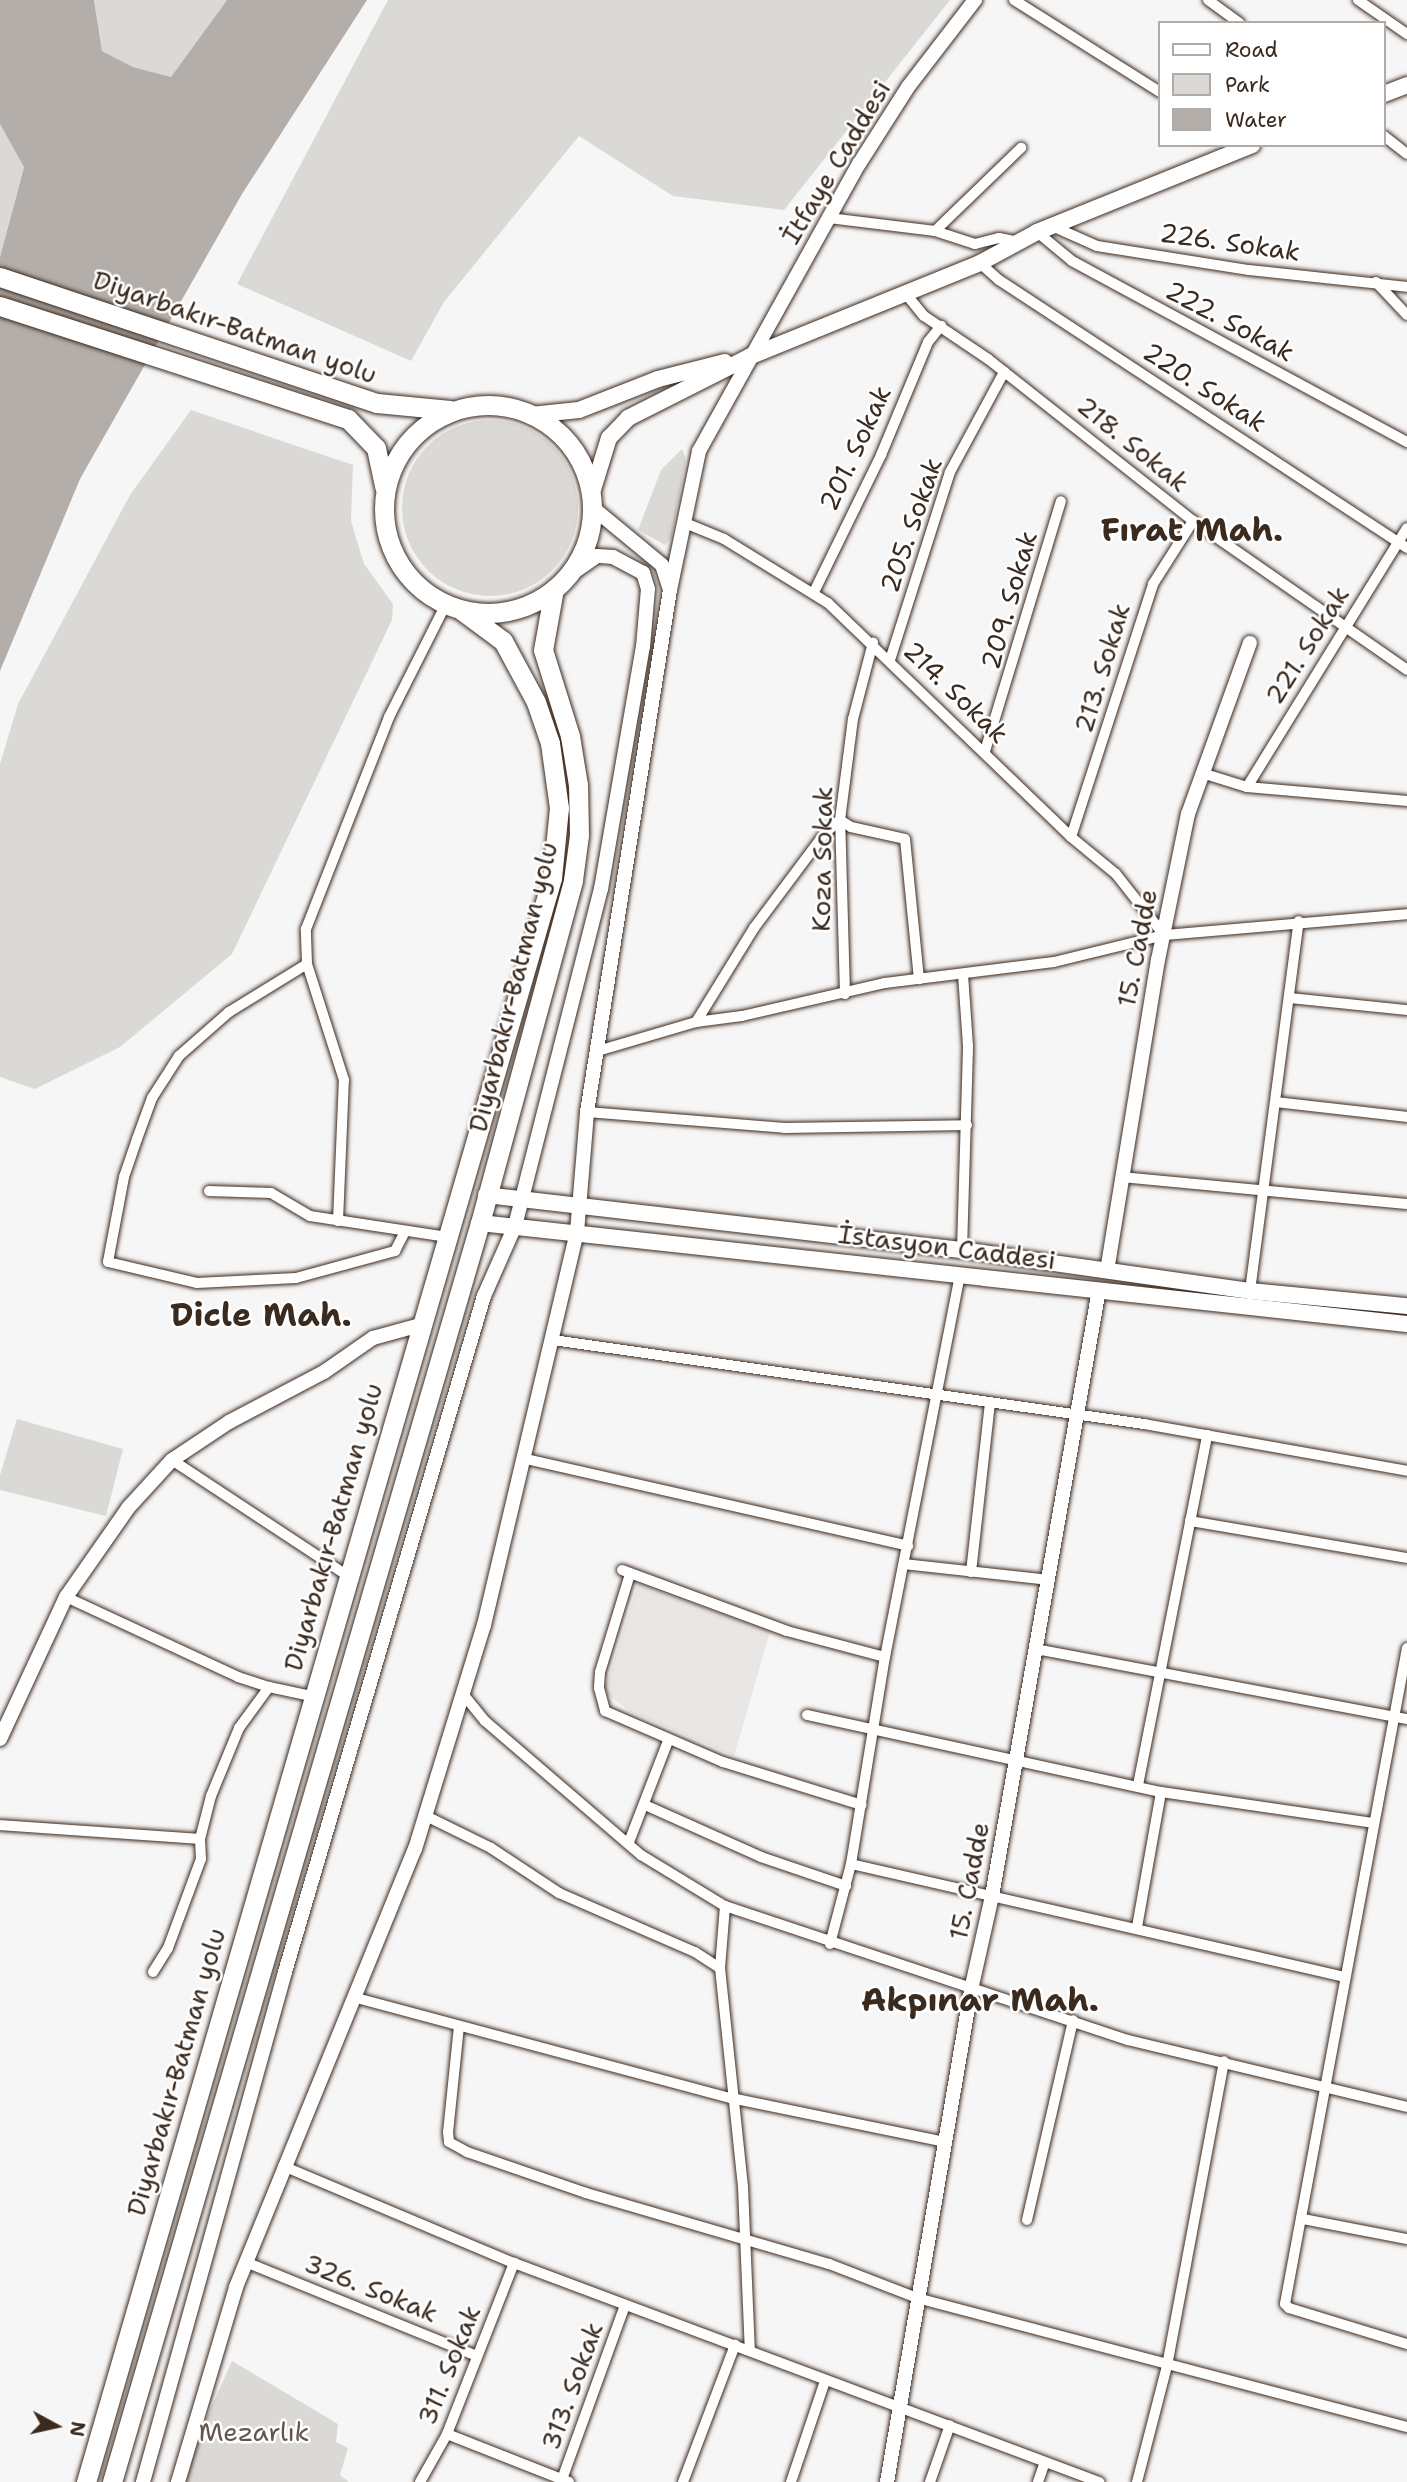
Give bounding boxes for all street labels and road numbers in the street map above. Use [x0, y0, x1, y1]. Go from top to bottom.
street label: İtfaye Caddesi [775, 74, 897, 250]
street label: 226. Sokak [1158, 217, 1302, 267]
street label: Diyarbakır-Batman yolu [89, 264, 381, 390]
street label: 222. Sokak [1160, 274, 1300, 368]
street label: 220. Sokak [1137, 336, 1273, 438]
street label: 201. Sokak [812, 381, 898, 515]
street label: 218. Sokak [1071, 390, 1195, 498]
street label: 205. Sokak [873, 454, 949, 596]
street label: 209. Sokak [974, 527, 1044, 673]
street label: 221. Sokak [1258, 580, 1356, 710]
street label: 213. Sokak [1068, 599, 1136, 737]
street label: 214. Sokak [897, 634, 1015, 750]
street label: Koza Sokak [805, 786, 839, 932]
street label: Diyarbakır-Batman yolu [462, 839, 564, 1135]
street label: 15. Cadde [1110, 886, 1164, 1010]
street label: İstasyon Caddesi [837, 1218, 1057, 1276]
street label: Diyarbakır-Batman yolu [277, 1380, 389, 1674]
street label: 15. Cadde [942, 1819, 996, 1943]
street label: Diyarbakır-Batman yolu [120, 1925, 232, 2219]
street label: 326. Sokak [300, 2247, 442, 2329]
street label: 311. Sokak [411, 2301, 487, 2429]
street label: 313. Sokak [534, 2318, 610, 2454]

